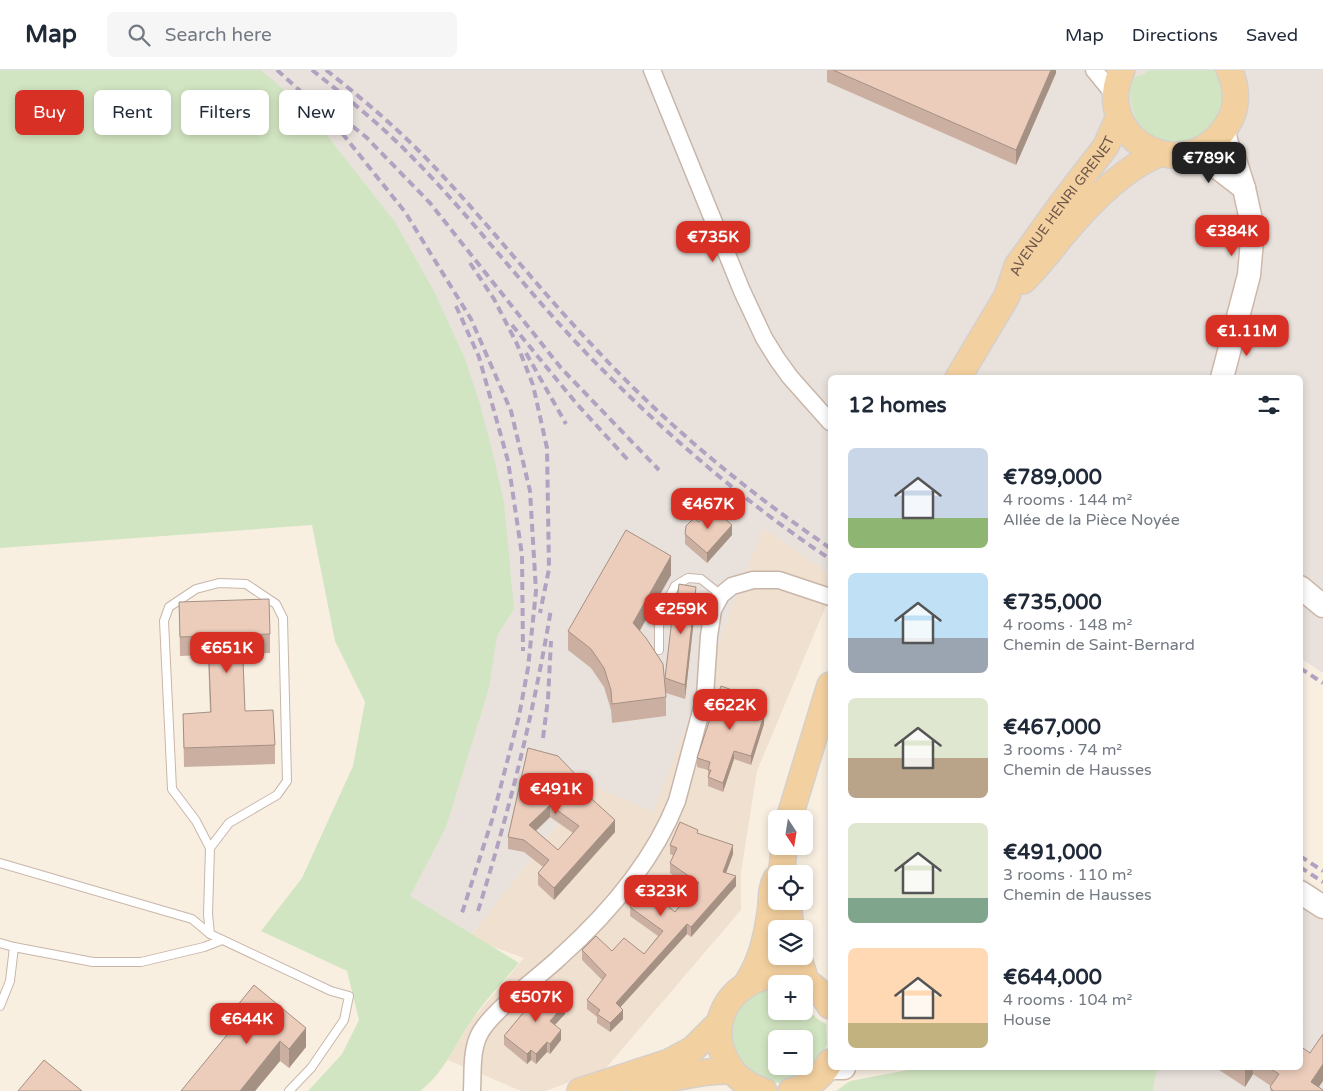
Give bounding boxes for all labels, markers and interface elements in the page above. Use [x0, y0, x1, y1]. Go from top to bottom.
search box [107, 12, 457, 57]
text: Map [25, 20, 77, 49]
icon: search [125, 21, 153, 49]
text: Search here [165, 24, 272, 46]
text: Map [1065, 24, 1104, 46]
text: Directions [1132, 24, 1218, 46]
text: Saved [1246, 24, 1298, 46]
chip: Buy [15, 90, 84, 135]
chip: Rent [94, 90, 171, 135]
chip: Filters [181, 90, 269, 135]
chip: New [279, 90, 353, 135]
street label: AVENUE HENRI GRENET [1006, 133, 1119, 278]
pin: €789K [1174, 142, 1244, 184]
text: €789K [1183, 148, 1235, 168]
pin: €384K [1197, 214, 1267, 257]
pin: €735K [678, 220, 748, 263]
text: €384K [1206, 221, 1258, 241]
text: €735K [687, 227, 739, 247]
pin: €1.11M [1206, 314, 1288, 357]
text: €1.11M [1217, 321, 1277, 341]
icon: filters [1255, 391, 1283, 419]
text: 12 homes [848, 393, 947, 418]
text: €789,000 [1003, 465, 1102, 490]
icon: home [888, 468, 948, 528]
pin: €467K [673, 488, 743, 530]
text: 4 rooms · 144 m² [1003, 490, 1132, 510]
text: €467K [682, 494, 734, 514]
text: Allée de la Pièce Noyée [1003, 510, 1180, 530]
text: €735,000 [1003, 590, 1102, 615]
pin: €259K [646, 592, 716, 635]
icon: home [888, 593, 948, 653]
text: €259K [655, 599, 707, 619]
text: 4 rooms · 148 m² [1003, 615, 1132, 635]
pin: €651K [192, 632, 262, 674]
text: Chemin de Saint-Bernard [1003, 635, 1195, 655]
text: €651K [201, 638, 253, 658]
pin: €622K [695, 688, 765, 731]
text: €622K [704, 695, 756, 715]
text: €467,000 [1003, 715, 1101, 740]
icon: home [888, 718, 948, 778]
text: 3 rooms · 74 m² [1003, 740, 1122, 760]
text: Chemin de Hausses [1003, 760, 1152, 780]
pin: €491K [521, 772, 591, 815]
text: €491K [530, 779, 582, 799]
north arrow [768, 810, 812, 855]
map controls [768, 810, 813, 1075]
text: €491,000 [1003, 840, 1102, 865]
icon: home [888, 843, 948, 903]
button: locate [768, 865, 813, 910]
text: 3 rooms · 110 m² [1003, 865, 1132, 885]
pin: €323K [626, 874, 696, 917]
text: €323K [635, 881, 687, 901]
text: Chemin de Hausses [1003, 885, 1152, 905]
button: layers [768, 920, 813, 965]
text: €644,000 [1003, 965, 1102, 990]
icon: home [888, 968, 948, 1028]
button: + [768, 975, 813, 1020]
pin: €507K [501, 980, 571, 1023]
text: €507K [510, 987, 562, 1007]
text: 4 rooms · 104 m² [1003, 990, 1132, 1010]
pin: €644K [212, 1002, 282, 1045]
text: €644K [221, 1009, 273, 1029]
text: House [1003, 1010, 1051, 1030]
button: − [768, 1030, 813, 1075]

